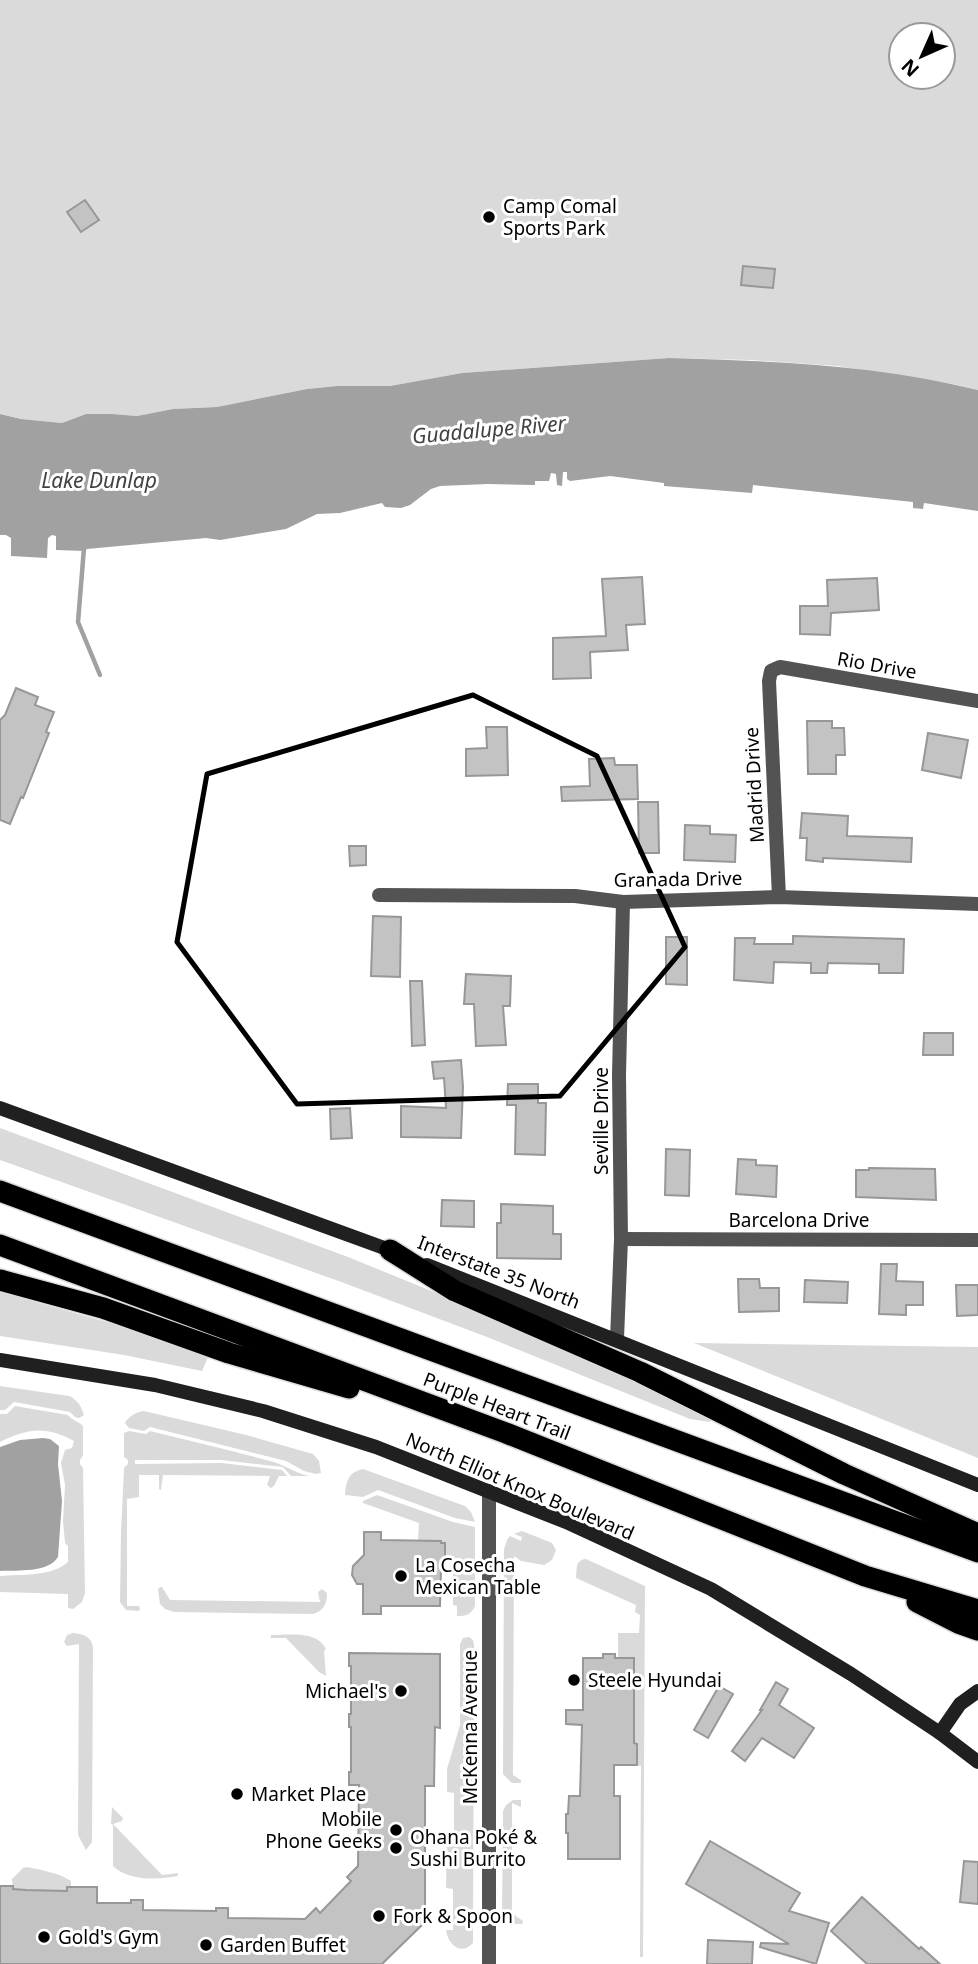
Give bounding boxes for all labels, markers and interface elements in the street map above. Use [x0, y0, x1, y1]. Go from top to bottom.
north arrow [887, 21, 957, 91]
text: N [895, 53, 925, 83]
place label: Camp Comal Sports Park [503, 193, 617, 241]
marker: Camp Comal Sports Park [481, 209, 497, 225]
water label: Guadalupe River [411, 408, 569, 450]
water label: Lake Dunlap [41, 466, 157, 494]
street label: Rio Drive [835, 645, 919, 685]
street label: Madrid Drive [738, 726, 770, 844]
street label: Granada Drive [613, 865, 743, 893]
street label: Seville Drive [588, 1067, 614, 1175]
street label: Barcelona Drive [728, 1207, 870, 1233]
street label: Interstate 35 North [414, 1229, 584, 1315]
street label: Purple Heart Trail [420, 1366, 574, 1446]
street label: North Elliot Knox Boulevard [402, 1426, 638, 1546]
place label: La Cosecha Mexican Table [415, 1552, 541, 1600]
marker: La Cosecha Mexican Table [393, 1568, 409, 1584]
street label: McKenna Avenue [457, 1650, 483, 1804]
place label: Steele Hyundai [588, 1667, 722, 1693]
marker: Steele Hyundai [566, 1672, 582, 1688]
place label: Michael's [305, 1678, 387, 1704]
marker: Michael's [393, 1683, 409, 1699]
place label: Market Place [251, 1781, 366, 1807]
marker: Market Place [229, 1786, 245, 1802]
place label: Mobile Phone Geeks [265, 1806, 382, 1854]
marker: Mobile Phone Geeks [388, 1822, 404, 1838]
place label: Ohana Poké & Sushi Burrito [410, 1824, 537, 1872]
marker: Ohana Poké & Sushi Burrito [388, 1840, 404, 1856]
place label: Fork & Spoon [393, 1903, 513, 1929]
marker: Fork & Spoon [371, 1908, 387, 1924]
place label: Gold's Gym [58, 1924, 159, 1950]
marker: Gold's Gym [36, 1929, 52, 1945]
place label: Garden Buffet [220, 1932, 346, 1958]
marker: Garden Buffet [198, 1937, 214, 1953]

